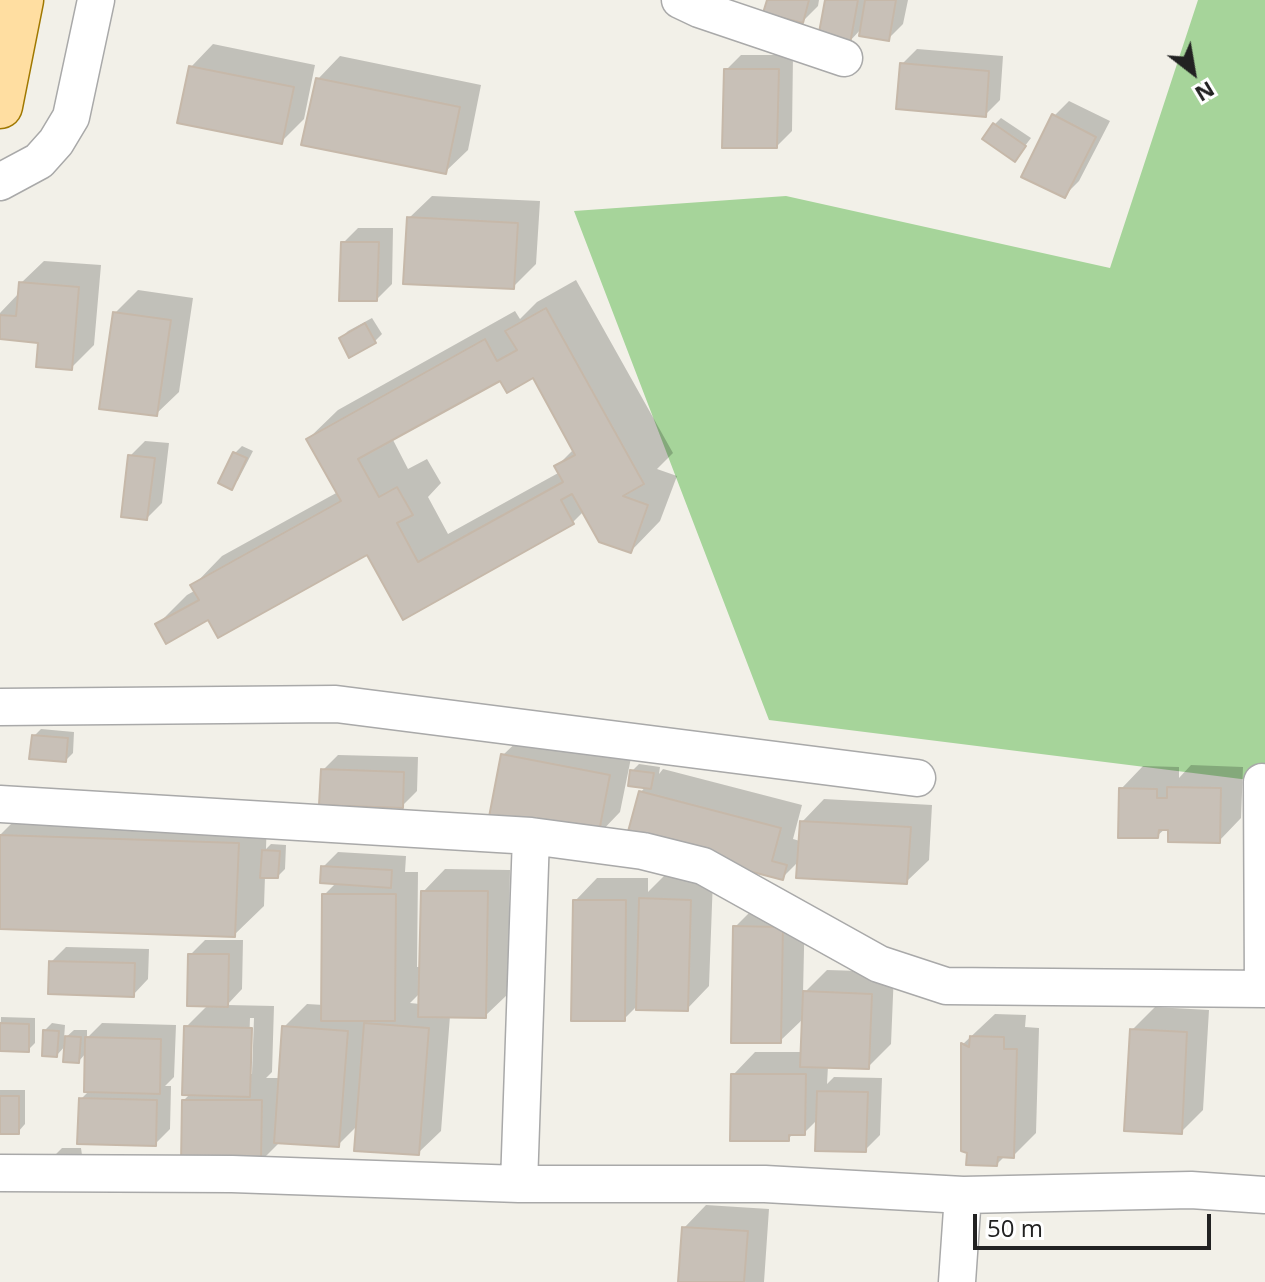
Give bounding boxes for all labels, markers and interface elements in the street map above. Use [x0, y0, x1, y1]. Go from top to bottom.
north arrow [1153, 32, 1233, 112]
text: N [1190, 75, 1221, 110]
scale bar [977, 1198, 1215, 1248]
text: 50 m [987, 1211, 1043, 1244]

